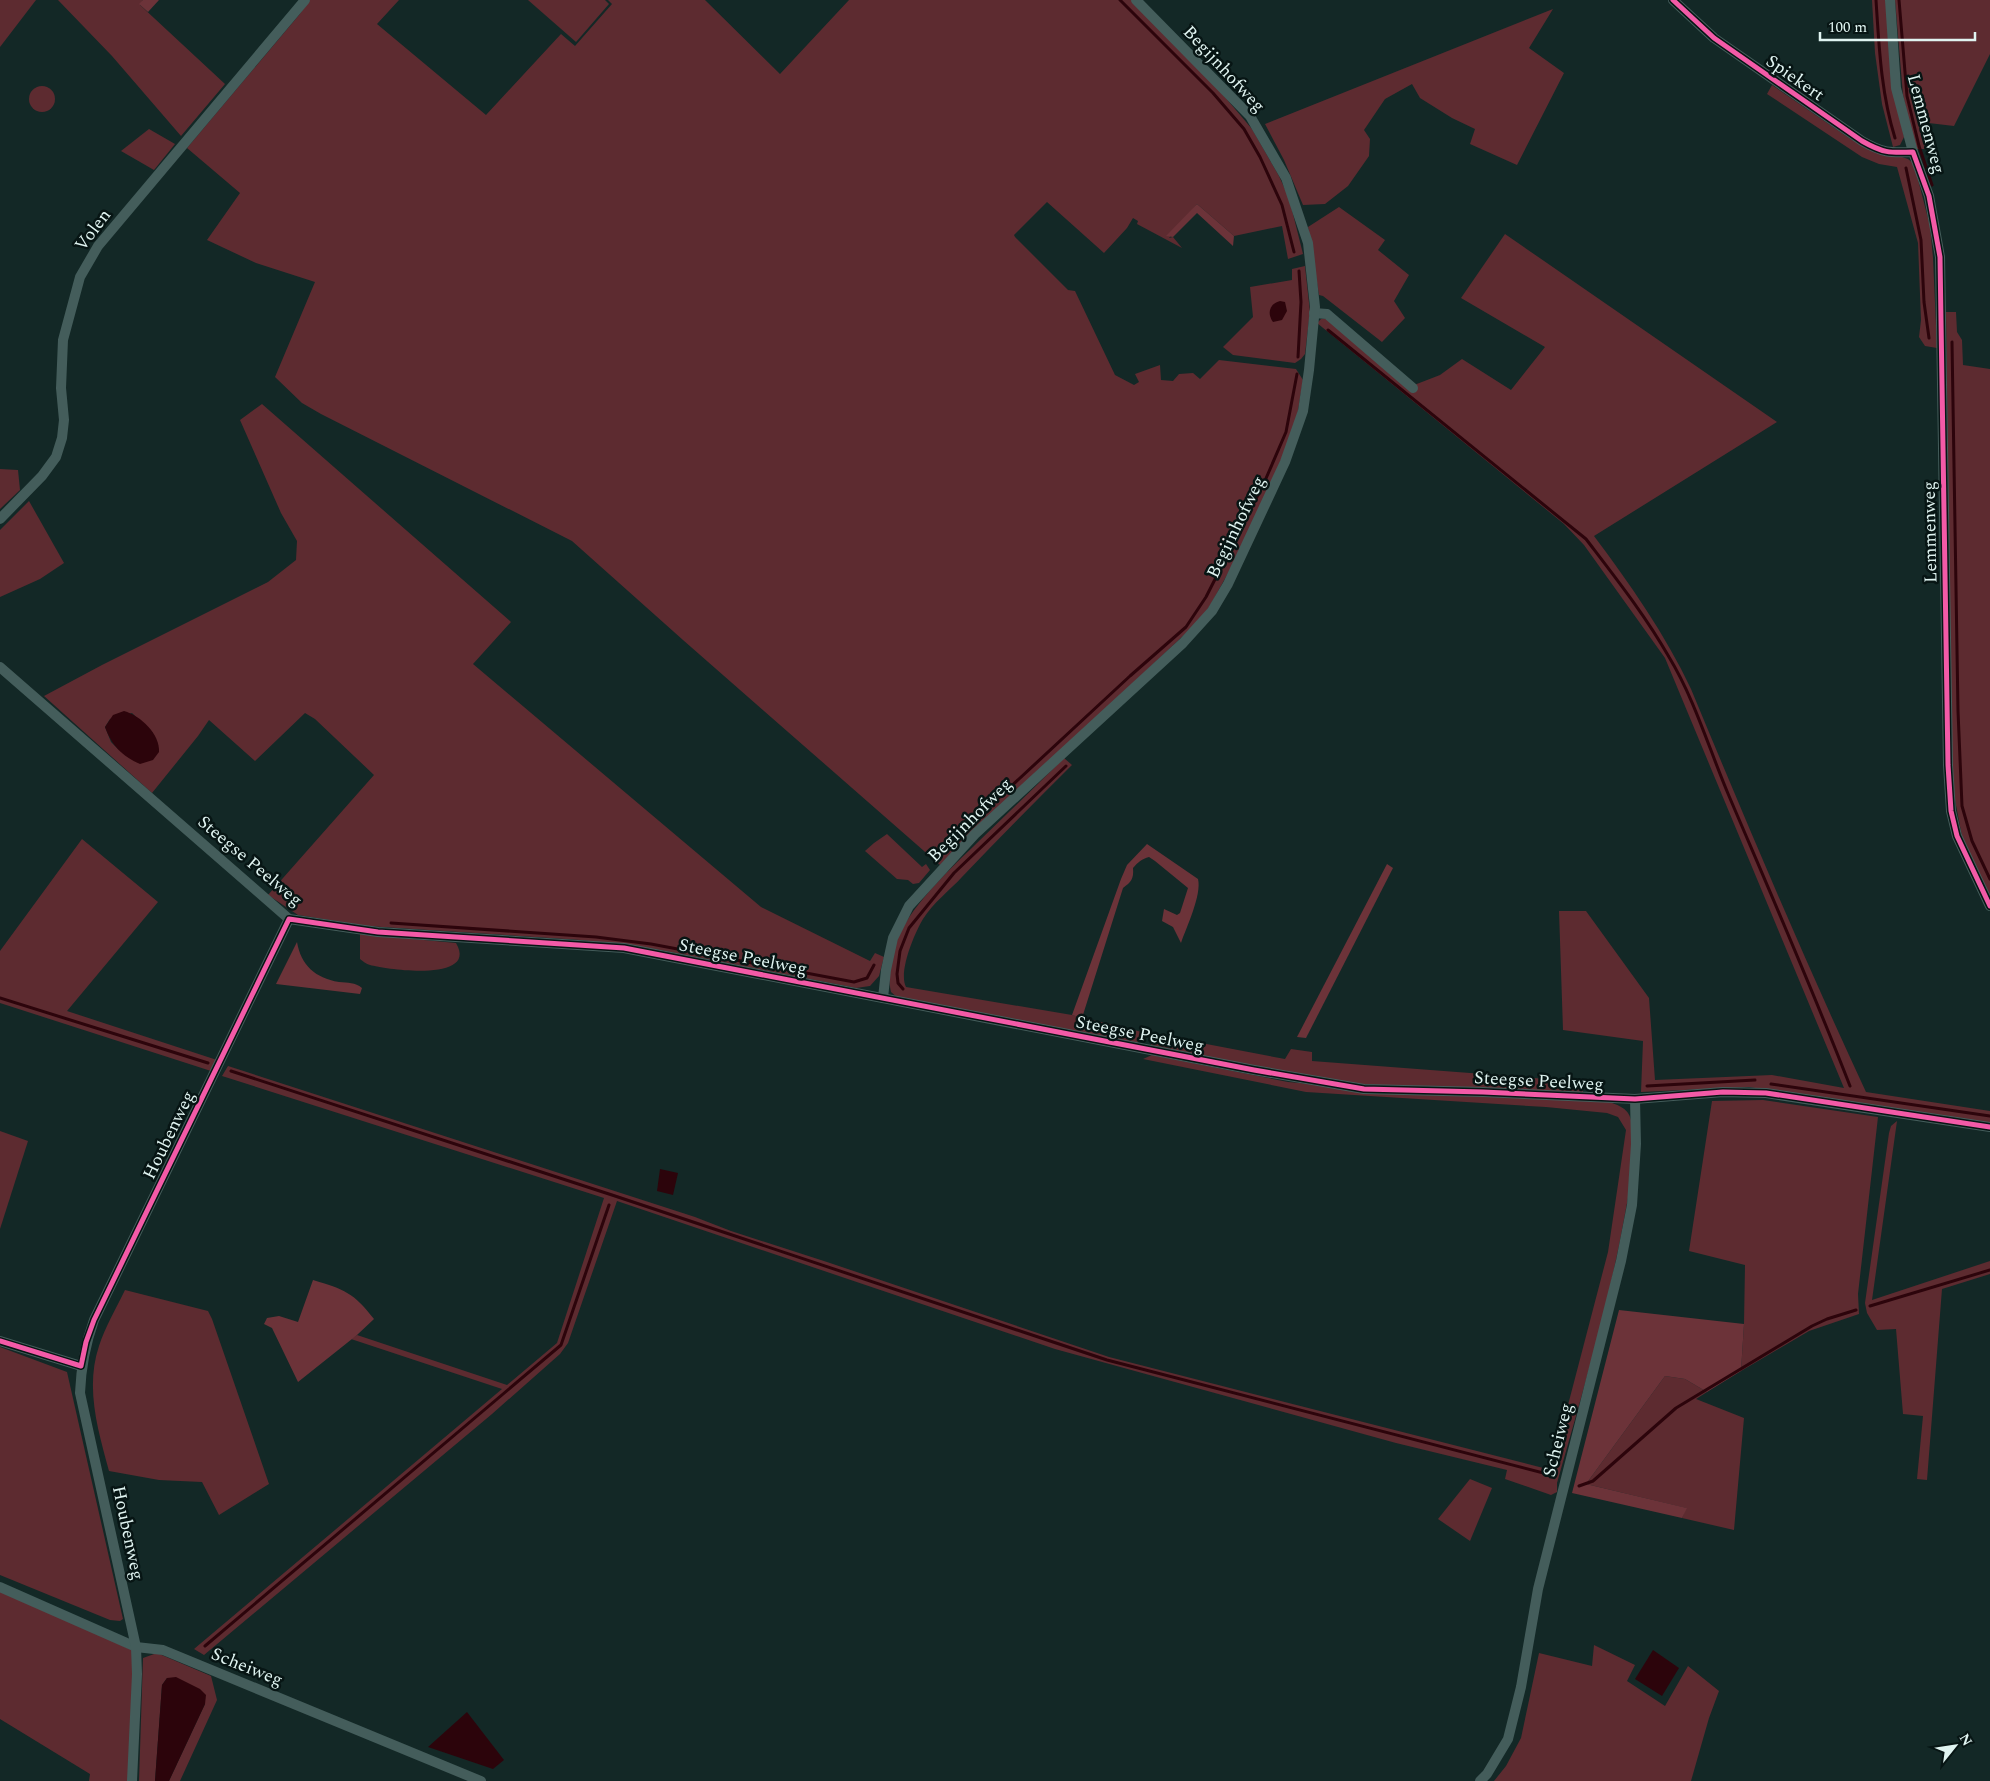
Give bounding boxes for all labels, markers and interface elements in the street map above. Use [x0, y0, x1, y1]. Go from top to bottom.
scale bar [1820, 10, 1975, 42]
text: 100 m [1828, 16, 1867, 39]
street label: Begijnhofweg [1176, 19, 1272, 119]
street label: Spiekert [1760, 48, 1830, 108]
street label: Lemmenweg [1900, 71, 1952, 177]
street label: Volen [68, 203, 118, 257]
street label: Begijnhofweg [1200, 471, 1272, 583]
street label: Lemmenweg [1916, 481, 1944, 583]
street label: Begijnhofweg [921, 771, 1019, 869]
street label: Steegse Peelweg [191, 809, 309, 913]
street label: Steegse Peelweg [677, 931, 809, 983]
street label: Steegse Peelweg [1074, 1008, 1206, 1060]
street label: Steegse Peelweg [1473, 1064, 1605, 1098]
street label: Houbenweg [136, 1086, 202, 1184]
street label: Scheiweg [1536, 1400, 1580, 1480]
street label: Houbenweg [105, 1483, 151, 1583]
street label: Scheiweg [207, 1640, 287, 1694]
north arrow [1930, 1721, 1980, 1771]
text: N [1954, 1730, 1978, 1750]

